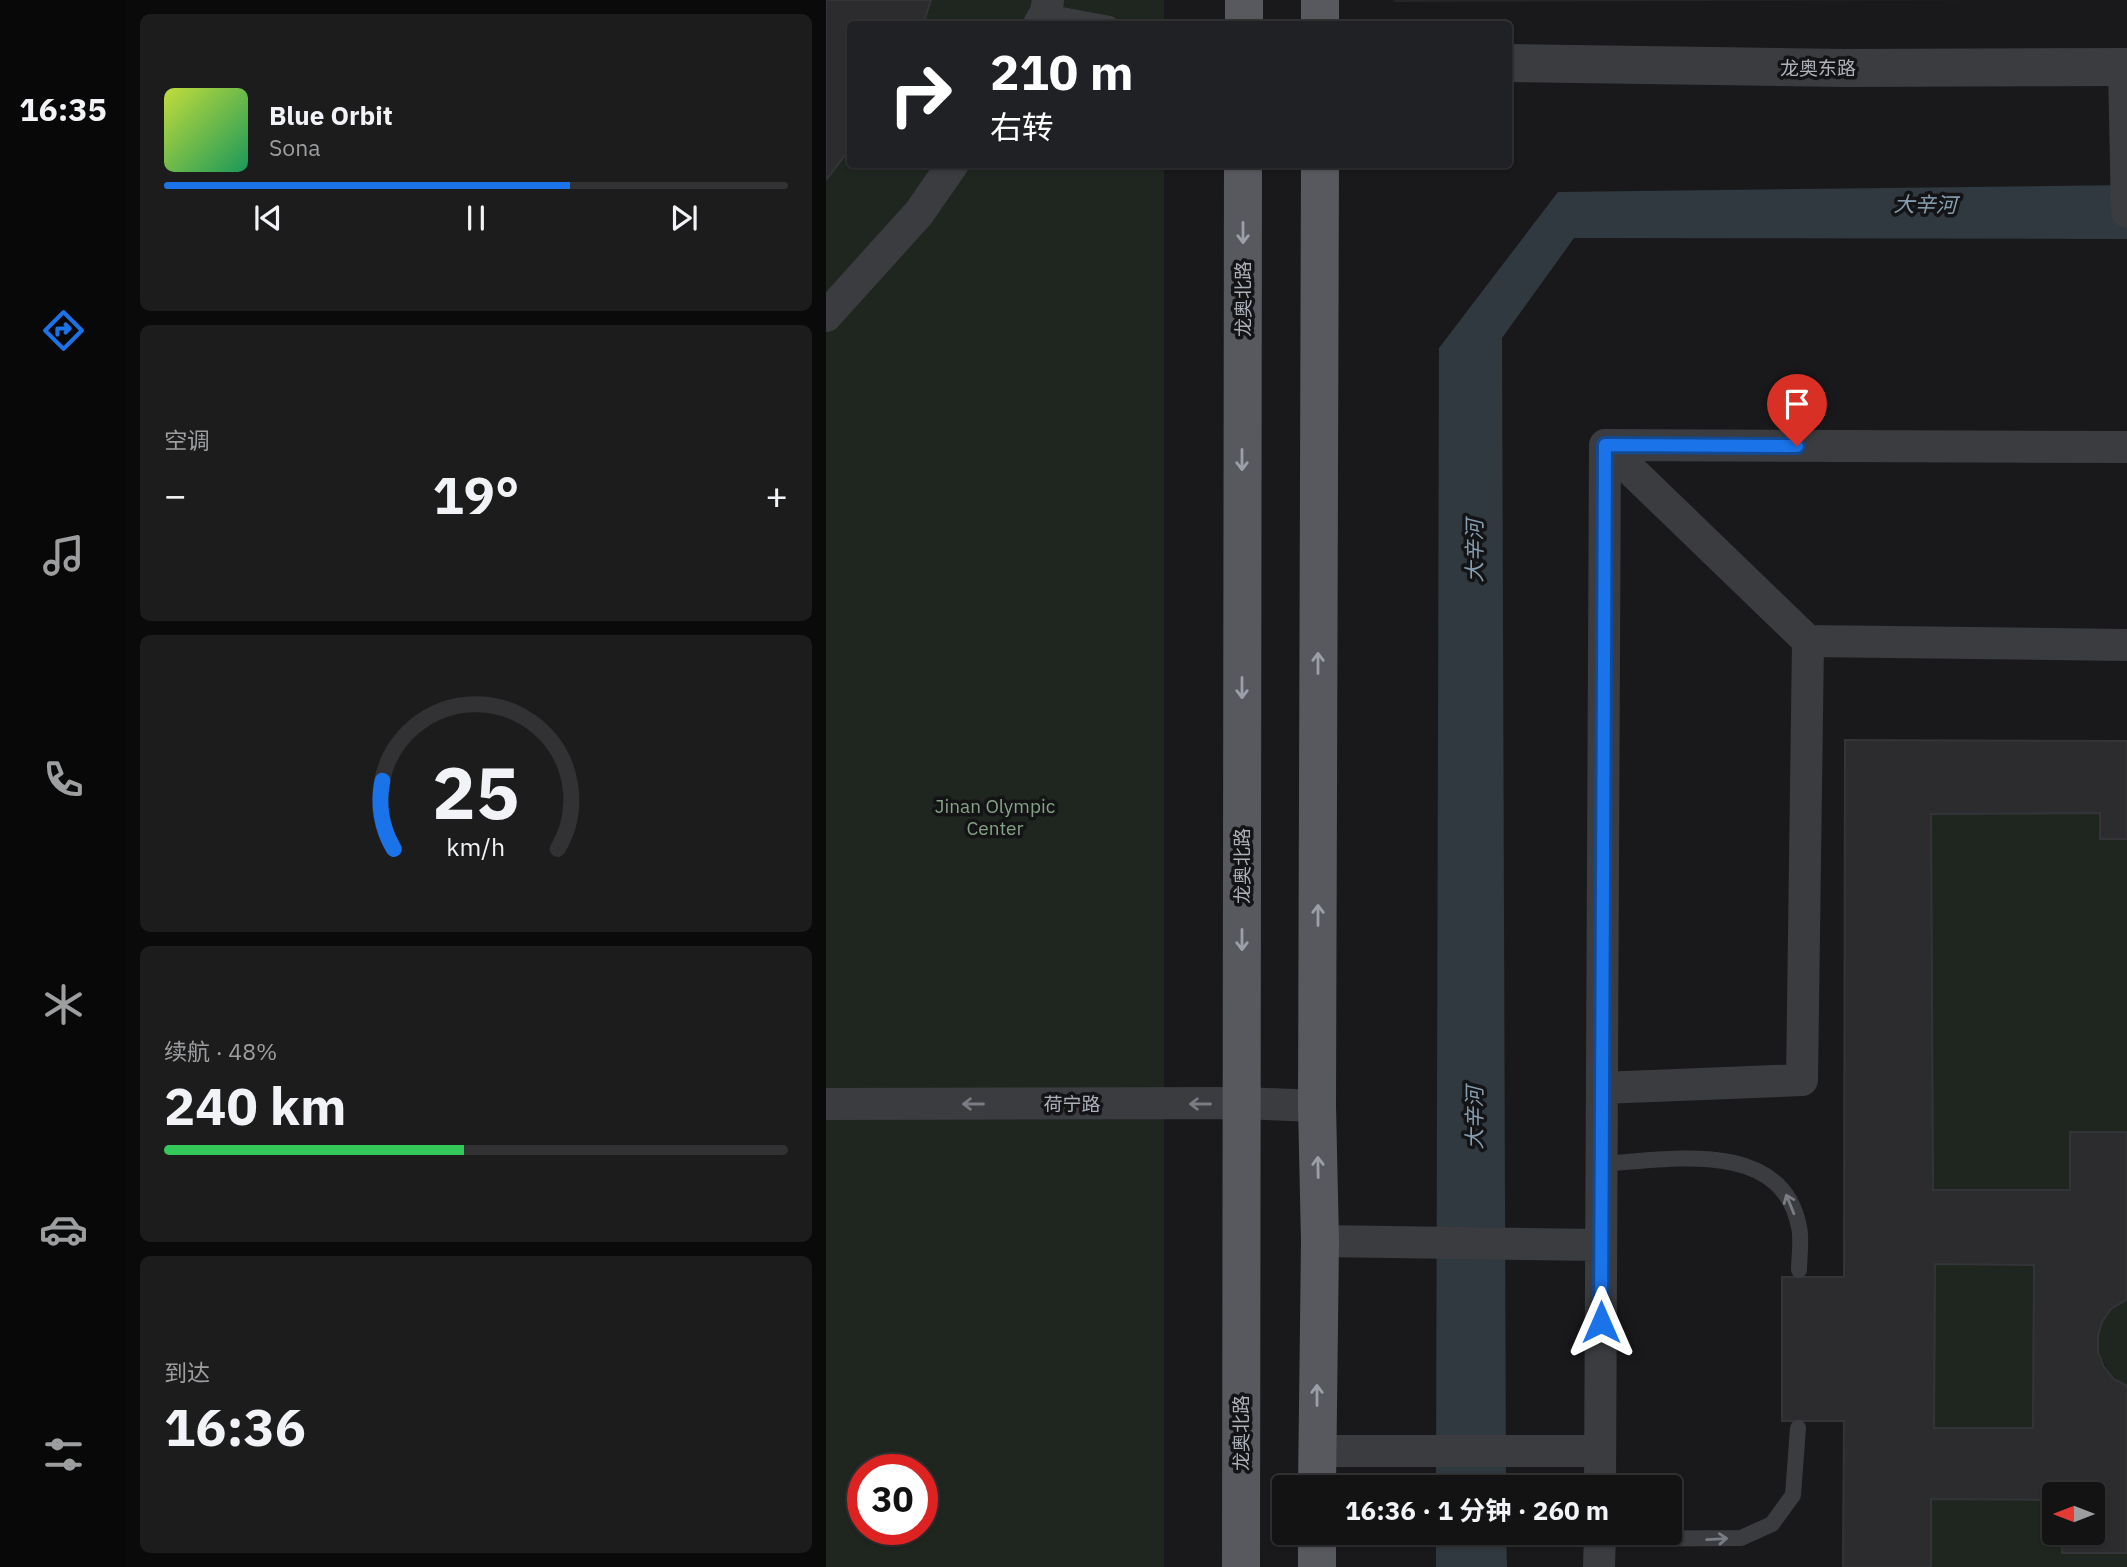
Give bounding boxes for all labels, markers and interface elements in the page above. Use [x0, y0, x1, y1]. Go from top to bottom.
text: 210 m [990, 40, 1134, 103]
icon: right [875, 49, 966, 140]
street label: 龙奥东路 [1780, 56, 1856, 80]
text: 16:35 [19, 88, 107, 130]
text: Blue Orbit [269, 98, 393, 132]
text: 右转 [990, 106, 1054, 148]
text: Sona [269, 132, 321, 162]
water label: 大辛河 [1893, 189, 1961, 219]
icon: previous [249, 199, 287, 237]
icon: pause [457, 199, 495, 237]
icon: next [665, 199, 703, 237]
one-way arrow [1236, 221, 1250, 244]
street label: 龙奥北路 [1231, 261, 1255, 337]
icon: directions [39, 306, 88, 355]
pin [1767, 374, 1827, 446]
icon: arrive [1778, 385, 1816, 423]
text: 空调 [164, 425, 210, 455]
one-way arrow [1235, 448, 1249, 471]
text: 19° [433, 461, 519, 528]
text: − [164, 470, 187, 519]
text: + [765, 470, 788, 519]
water label: 大辛河 [1460, 516, 1488, 583]
icon: music [39, 531, 88, 580]
one-way arrow [1311, 652, 1325, 675]
one-way arrow [1235, 676, 1249, 699]
text: 25 [432, 745, 520, 840]
icon: phone [39, 755, 88, 804]
park label: Jinan Olympic Center [935, 794, 1056, 840]
street label: 龙奥北路 [1230, 828, 1254, 904]
text: km/h [447, 830, 505, 863]
one-way arrow [1311, 904, 1325, 927]
one-way arrow [1235, 928, 1249, 951]
icon: climate [39, 980, 88, 1029]
text: 续航 · 48% [164, 1036, 277, 1066]
text: 240 km [164, 1072, 346, 1139]
water label: 大辛河 [1460, 1083, 1488, 1150]
street label: 荷宁路 [1043, 1092, 1101, 1116]
one-way arrow [961, 1097, 984, 1111]
one-way arrow [1189, 1097, 1212, 1111]
one-way arrow [1311, 1156, 1325, 1179]
one-way arrow [1782, 1193, 1795, 1215]
icon: car [39, 1205, 88, 1254]
position arrow [1564, 1285, 1638, 1359]
text: 到达 [164, 1357, 210, 1387]
one-way arrow [1310, 1383, 1324, 1406]
text: 16:36 [164, 1393, 306, 1460]
street label: 龙奥北路 [1229, 1395, 1253, 1471]
icon: filters [39, 1430, 88, 1479]
speed limit sign: 30 [847, 1454, 938, 1545]
north arrow [2042, 1482, 2105, 1545]
map controls [2042, 1482, 2105, 1545]
text: 16:36 · 1 分钟 · 260 m [1345, 1493, 1609, 1527]
one-way arrow [1705, 1532, 1728, 1545]

